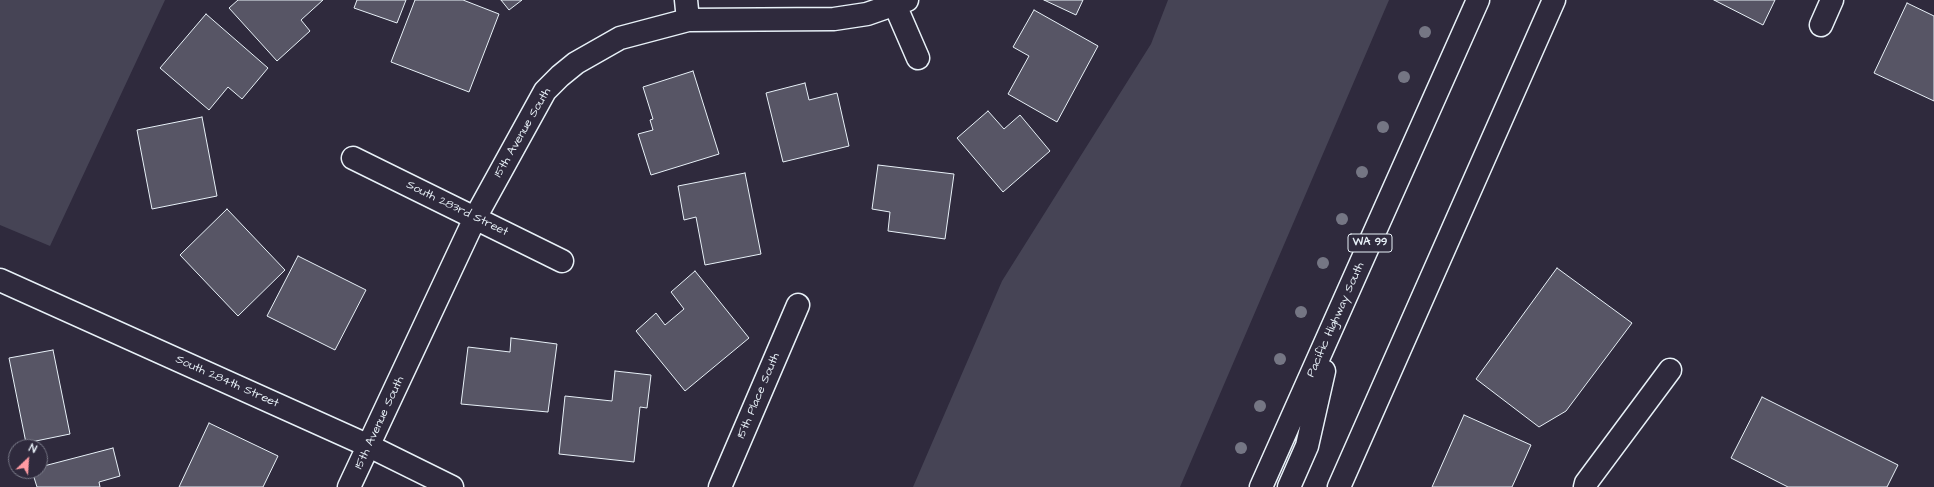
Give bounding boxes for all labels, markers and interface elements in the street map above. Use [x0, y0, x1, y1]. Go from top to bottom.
street label: 15th Avenue South [492, 86, 554, 180]
street label: South 283rd Street [404, 178, 510, 240]
road number: WA 99 [1348, 234, 1392, 252]
street label: Pacific Highway South [1304, 260, 1368, 380]
street label: 15th Place South [734, 351, 784, 441]
street label: South 284th Street [173, 353, 281, 411]
street label: 15th Avenue South [352, 374, 408, 472]
north arrow [8, 439, 48, 479]
text: N [27, 440, 39, 457]

